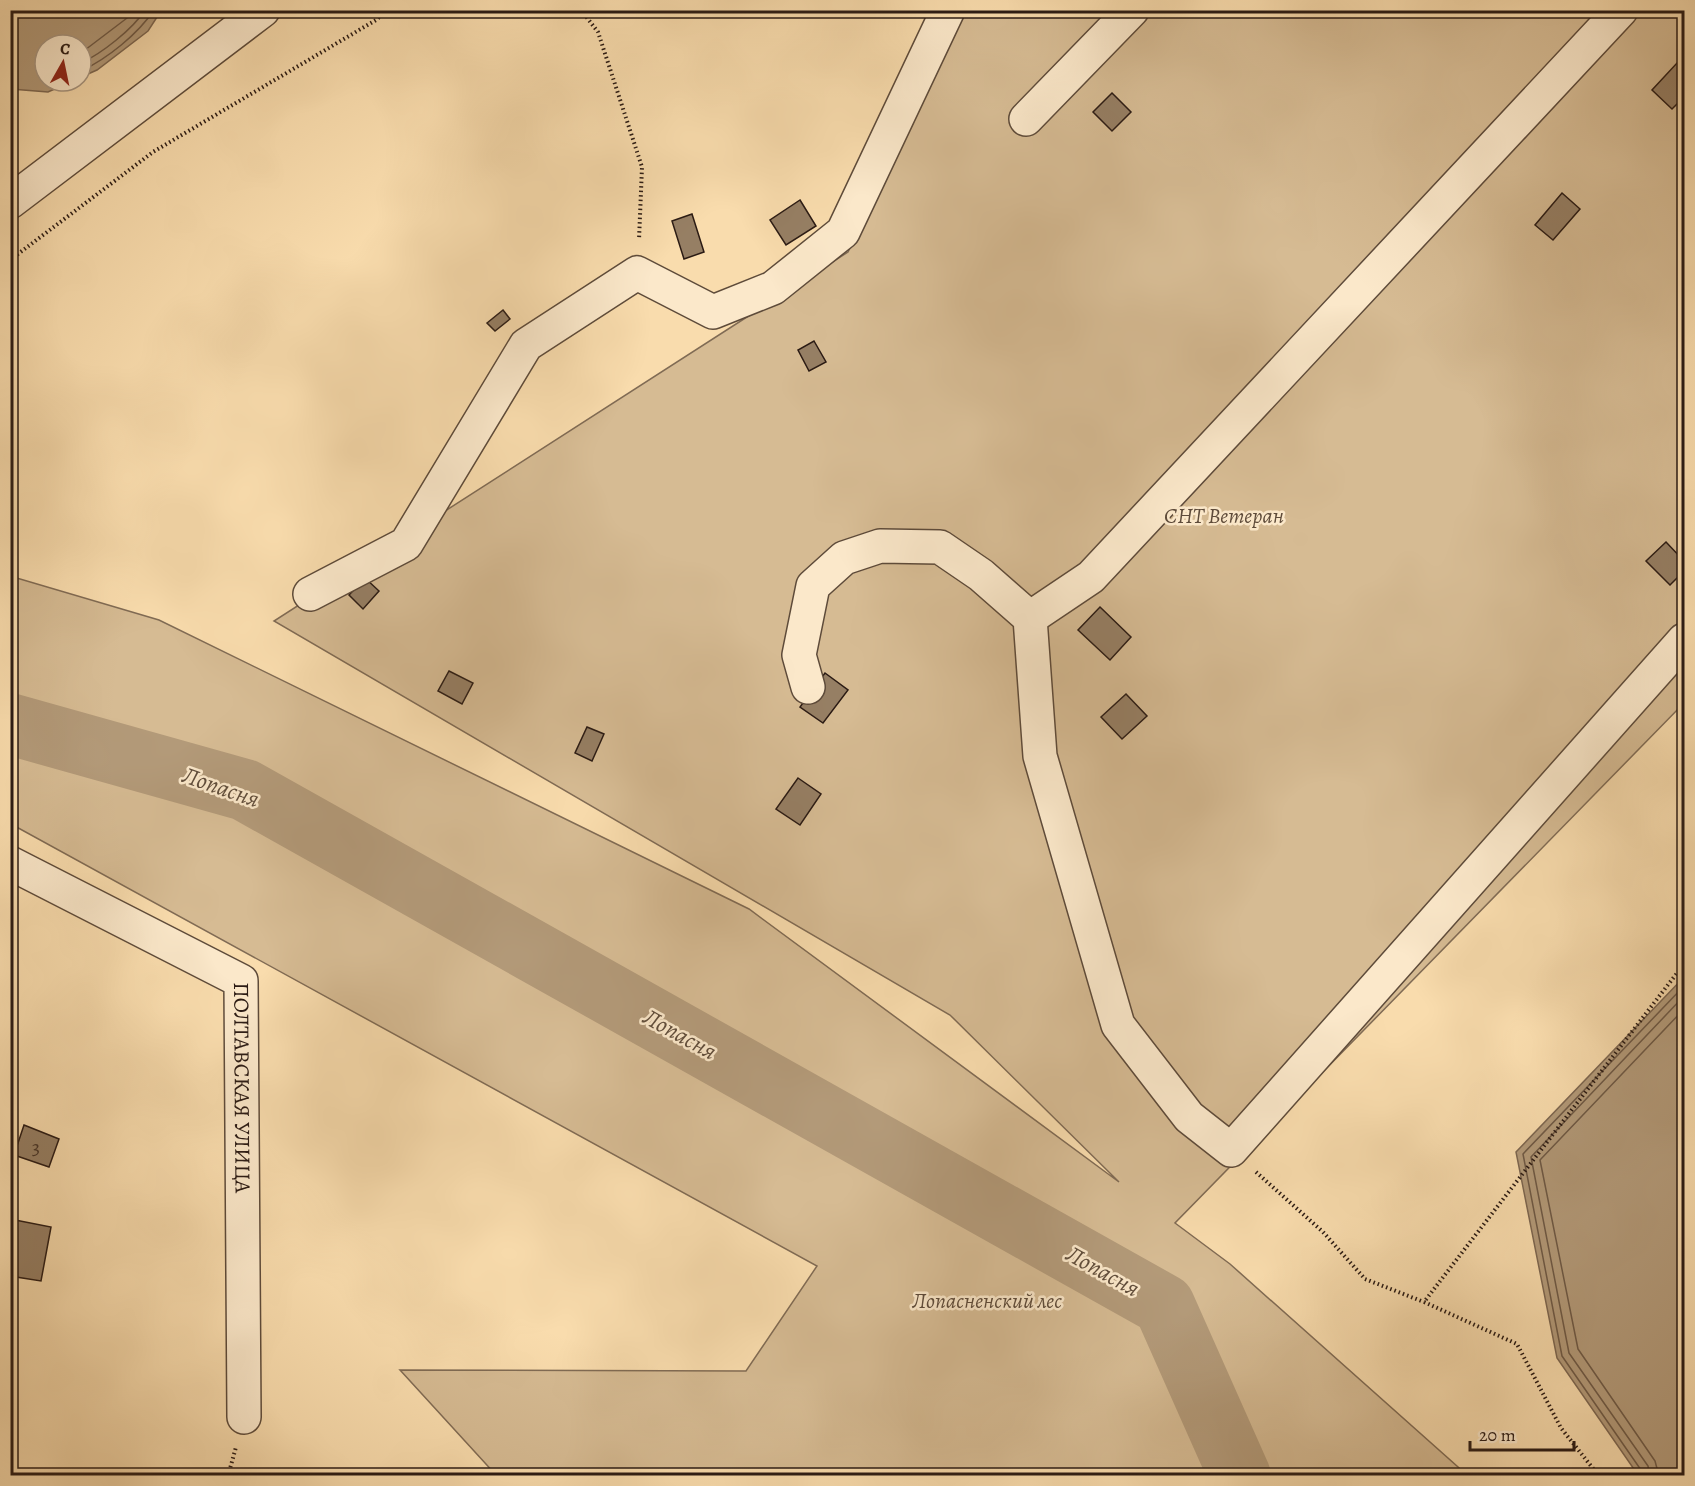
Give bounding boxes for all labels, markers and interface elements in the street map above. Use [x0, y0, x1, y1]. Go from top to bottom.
north arrow [33, 33, 93, 93]
text: С [59, 38, 72, 61]
park label: СНТ Ветеран [1164, 501, 1284, 531]
water label: Лопасня [177, 759, 264, 815]
street label: ПОЛТАВСКАЯ УЛИЦА [226, 982, 257, 1194]
water label: Лопасня [637, 1000, 723, 1067]
house number: 3 [32, 1134, 40, 1161]
water label: Лопасня [1060, 1237, 1146, 1304]
park label: Лопасненский лес [911, 1286, 1062, 1316]
scale bar [1470, 1414, 1574, 1452]
text: 20 m [1479, 1423, 1516, 1447]

